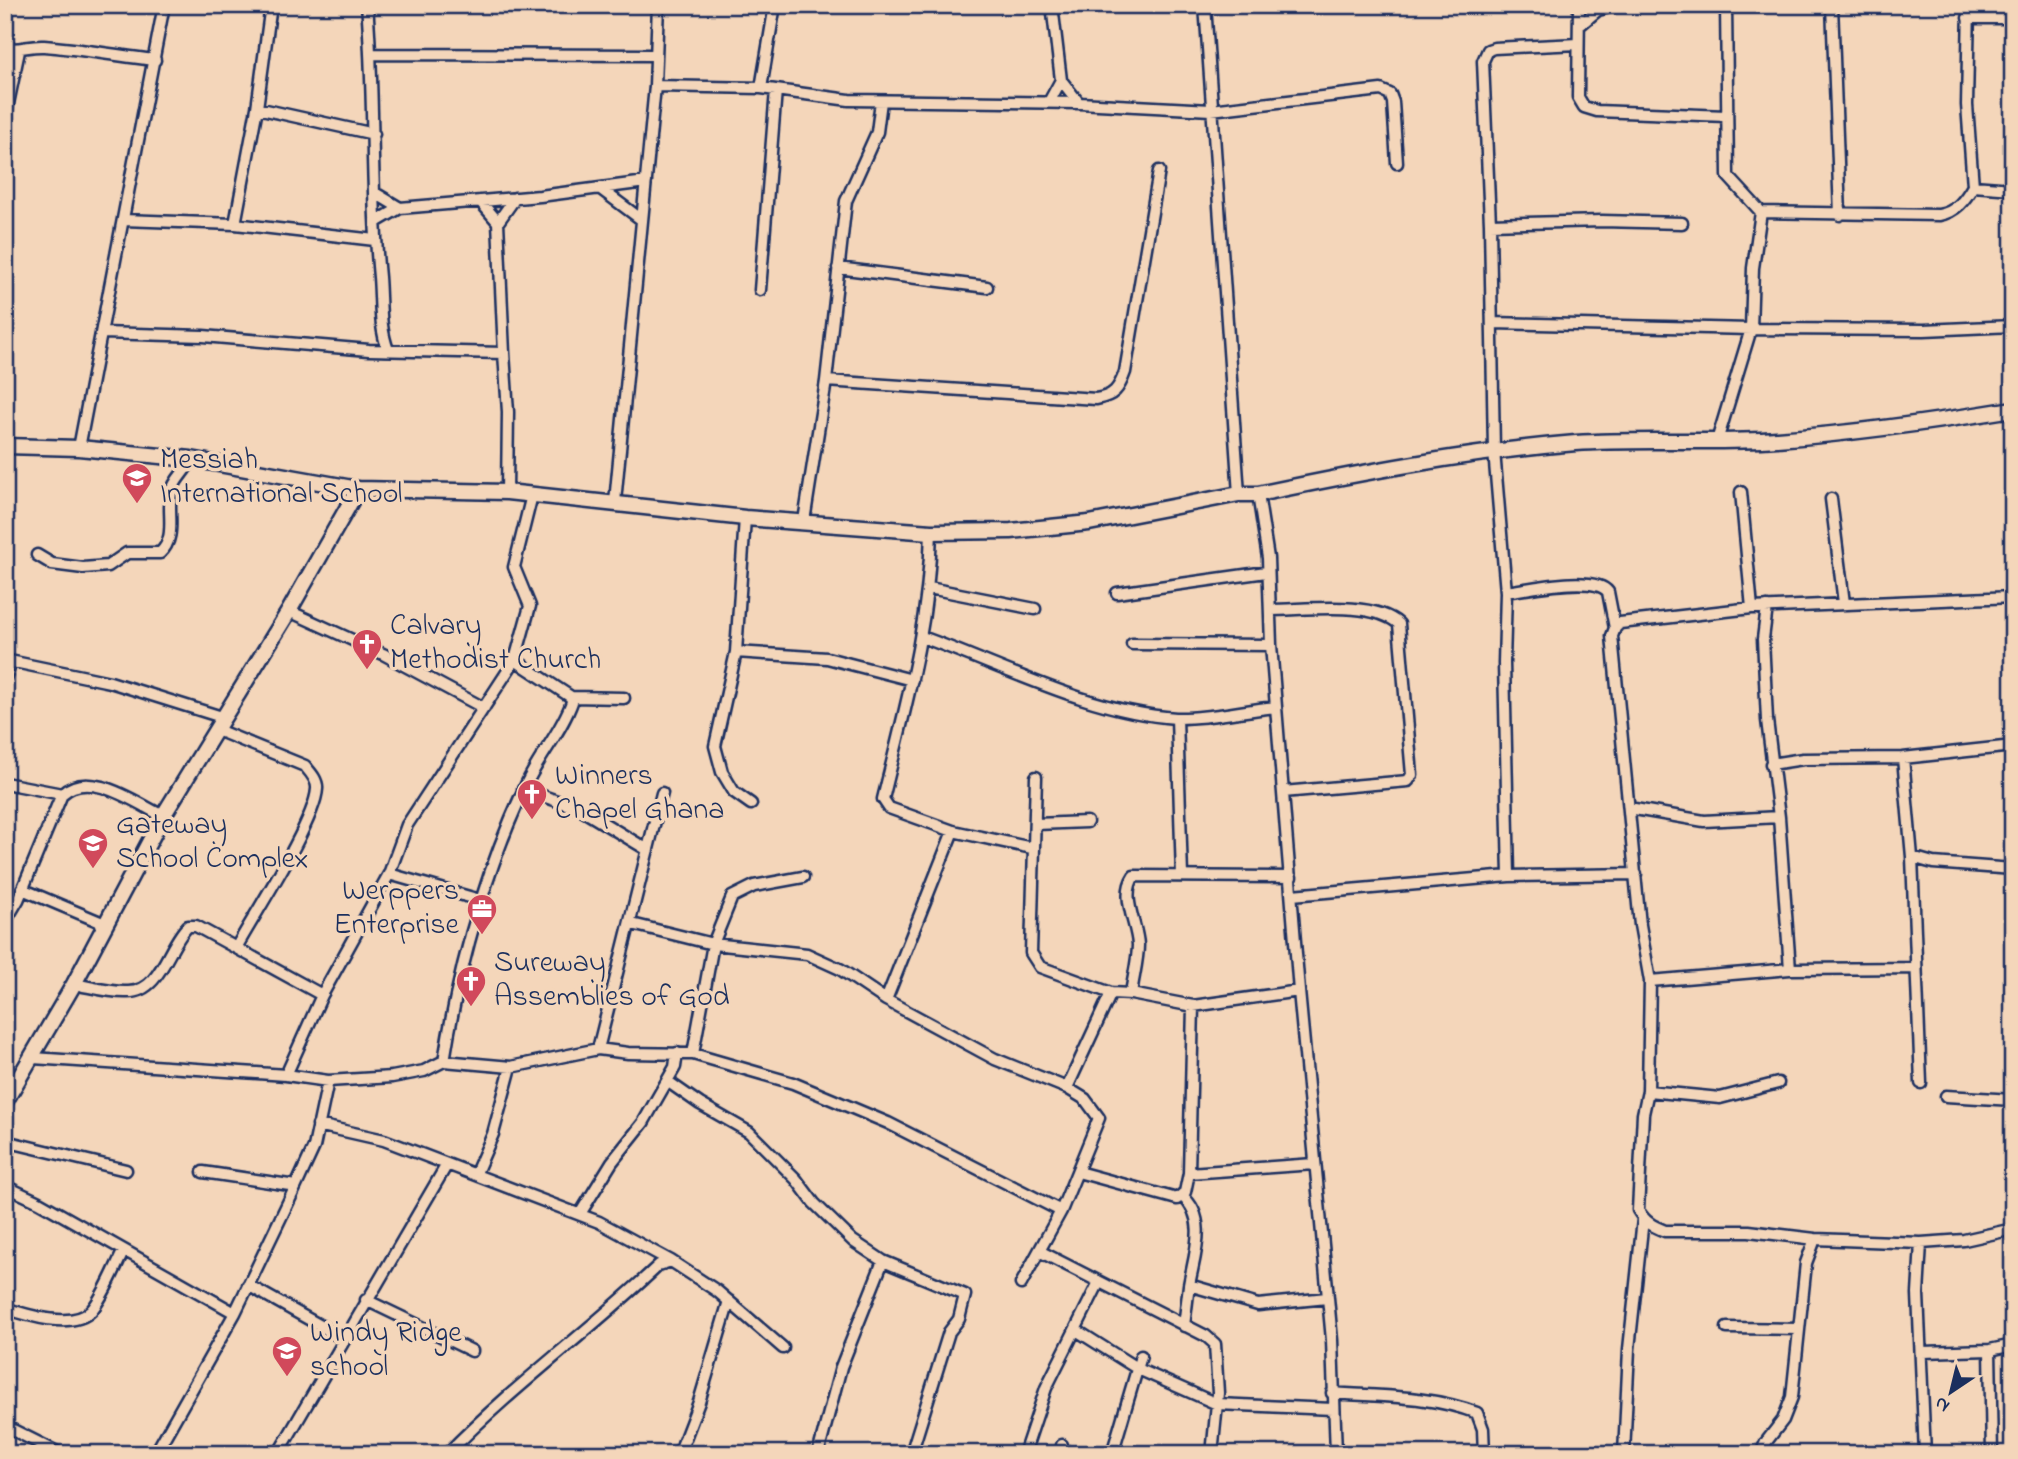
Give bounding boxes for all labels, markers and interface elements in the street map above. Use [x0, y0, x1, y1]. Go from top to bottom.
place label: Messiah International School [160, 439, 402, 517]
school or university icon: Messiah International School [120, 461, 154, 505]
place label: Calvary Methodist Church [390, 605, 601, 683]
church icon: Calvary Methodist Church [350, 627, 384, 671]
place label: Winners Chapel Ghana [555, 755, 724, 833]
church icon: Winners Chapel Ghana [515, 777, 549, 821]
place label: Gateway School Complex [116, 804, 308, 882]
school or university icon: Gateway School Complex [76, 826, 110, 870]
place label: Werppers Enterprise [333, 870, 460, 948]
office icon: Werppers Enterprise [465, 892, 499, 936]
place label: Sureway Assemblies of God [494, 942, 730, 1020]
church icon: Sureway Assemblies of God [454, 964, 488, 1008]
place label: Windy Ridge school [310, 1312, 462, 1390]
school or university icon: Windy Ridge school [270, 1334, 304, 1378]
north arrow [1916, 1358, 1986, 1428]
text: N [1930, 1389, 1956, 1419]

